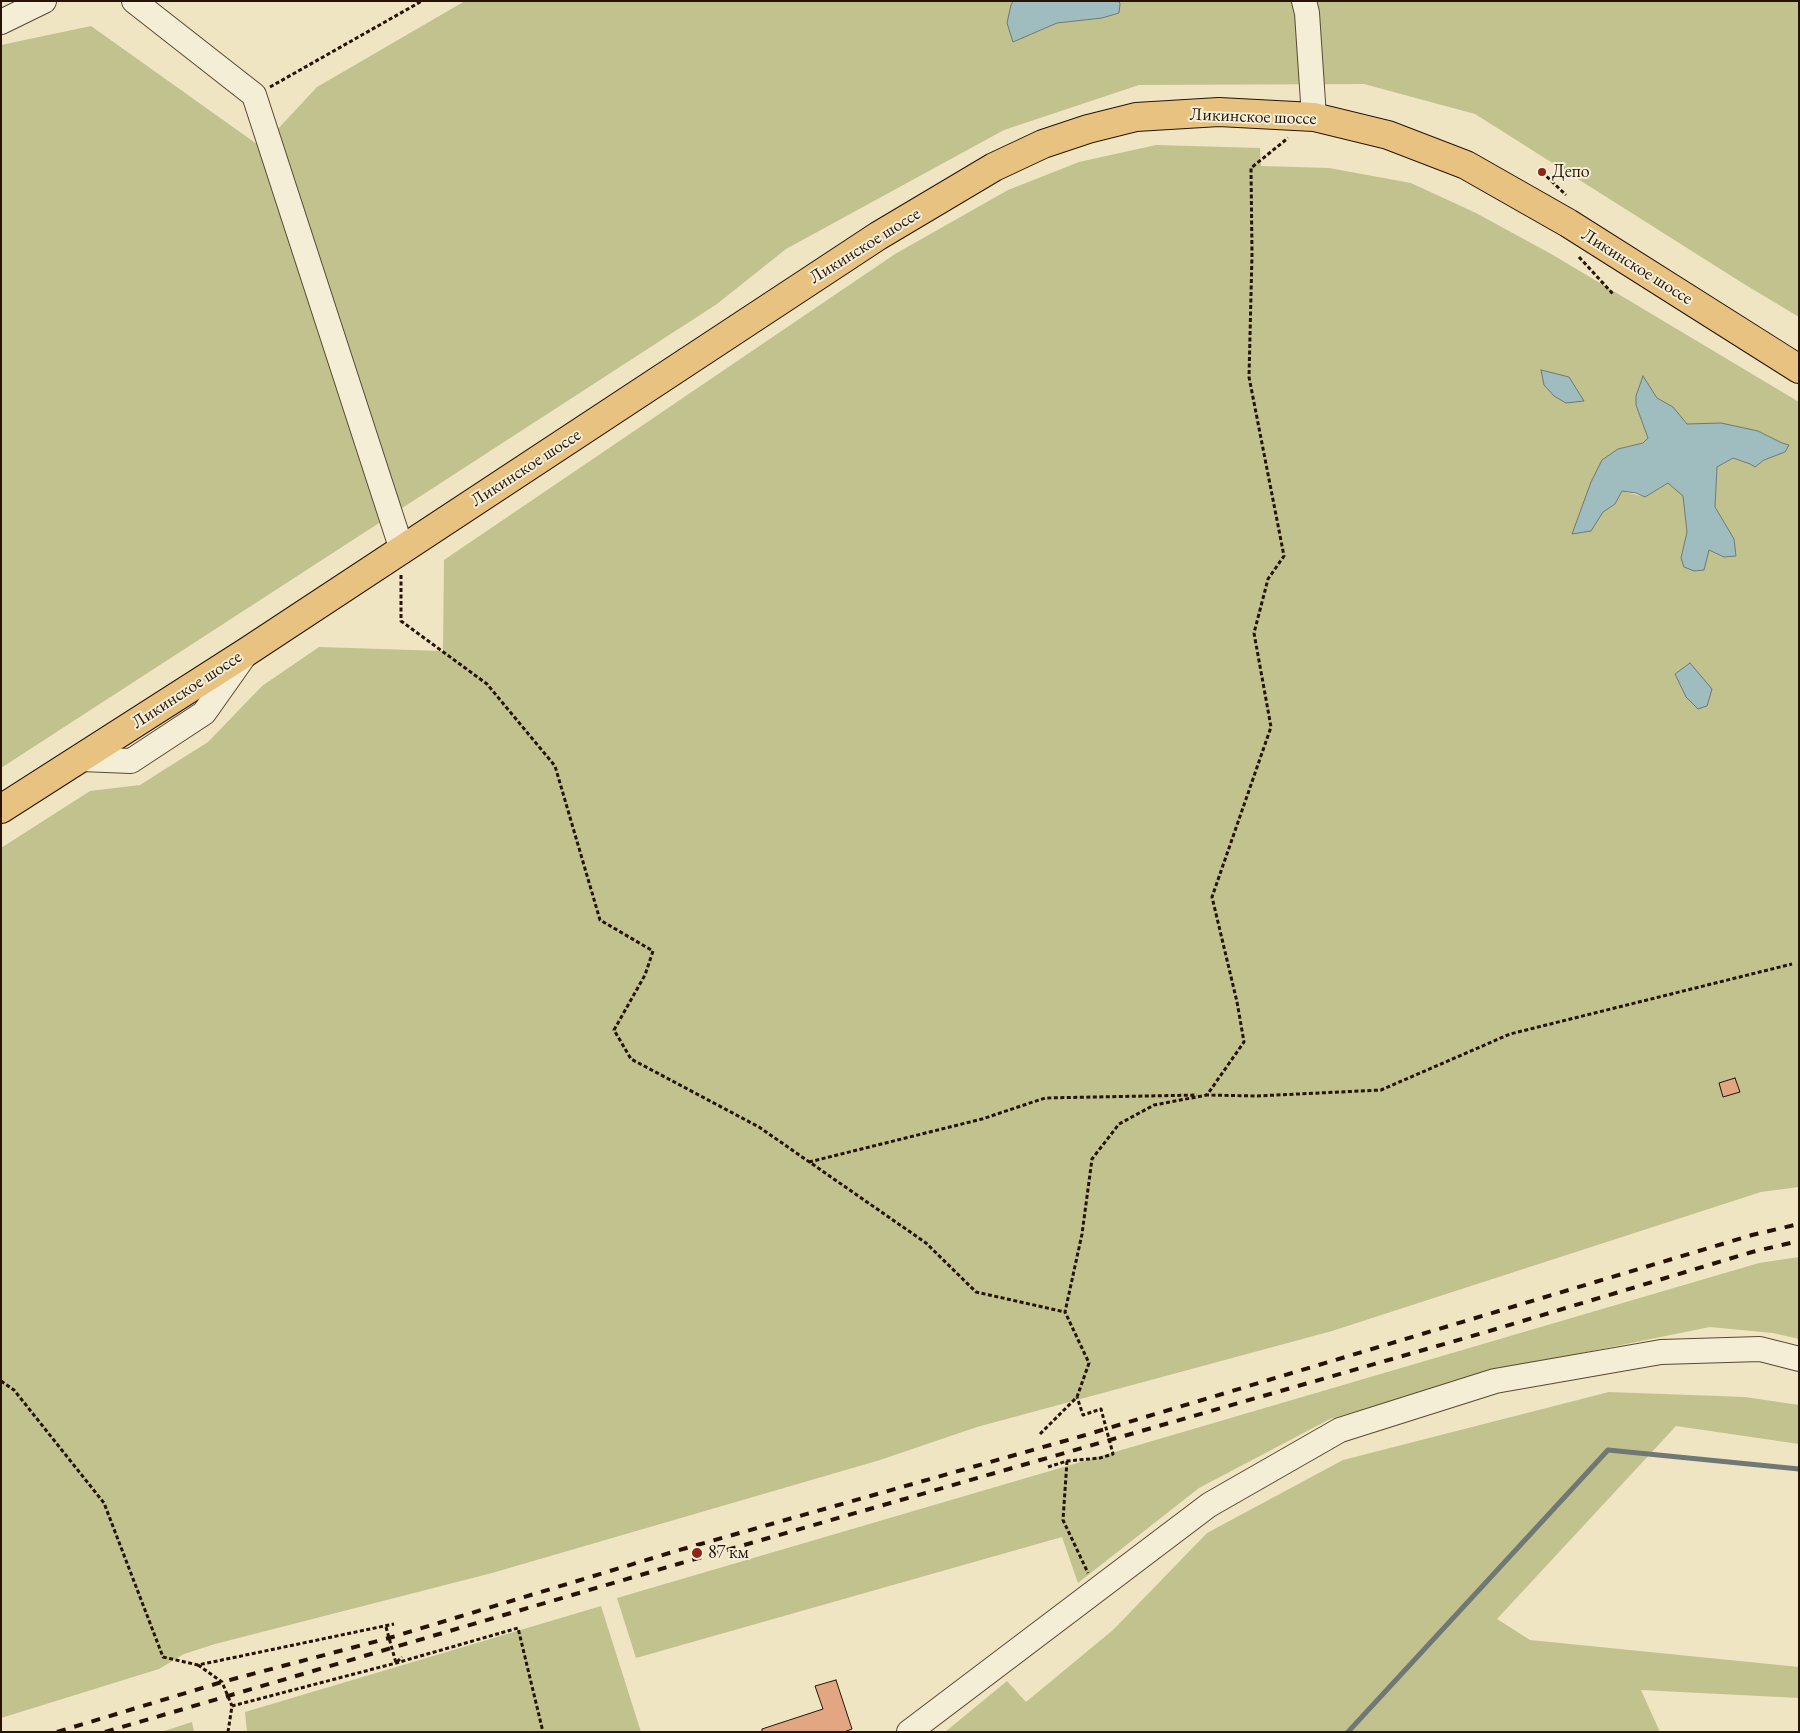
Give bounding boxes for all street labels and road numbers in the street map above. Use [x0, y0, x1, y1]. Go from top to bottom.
street label: Ликинское шоссе [1189, 104, 1317, 130]
street label: Ликинское шоссе [805, 203, 925, 289]
street label: Ликинское шоссе [1577, 224, 1697, 310]
street label: Ликинское шоссе [467, 424, 585, 512]
street label: Ликинское шоссе [128, 646, 246, 734]

